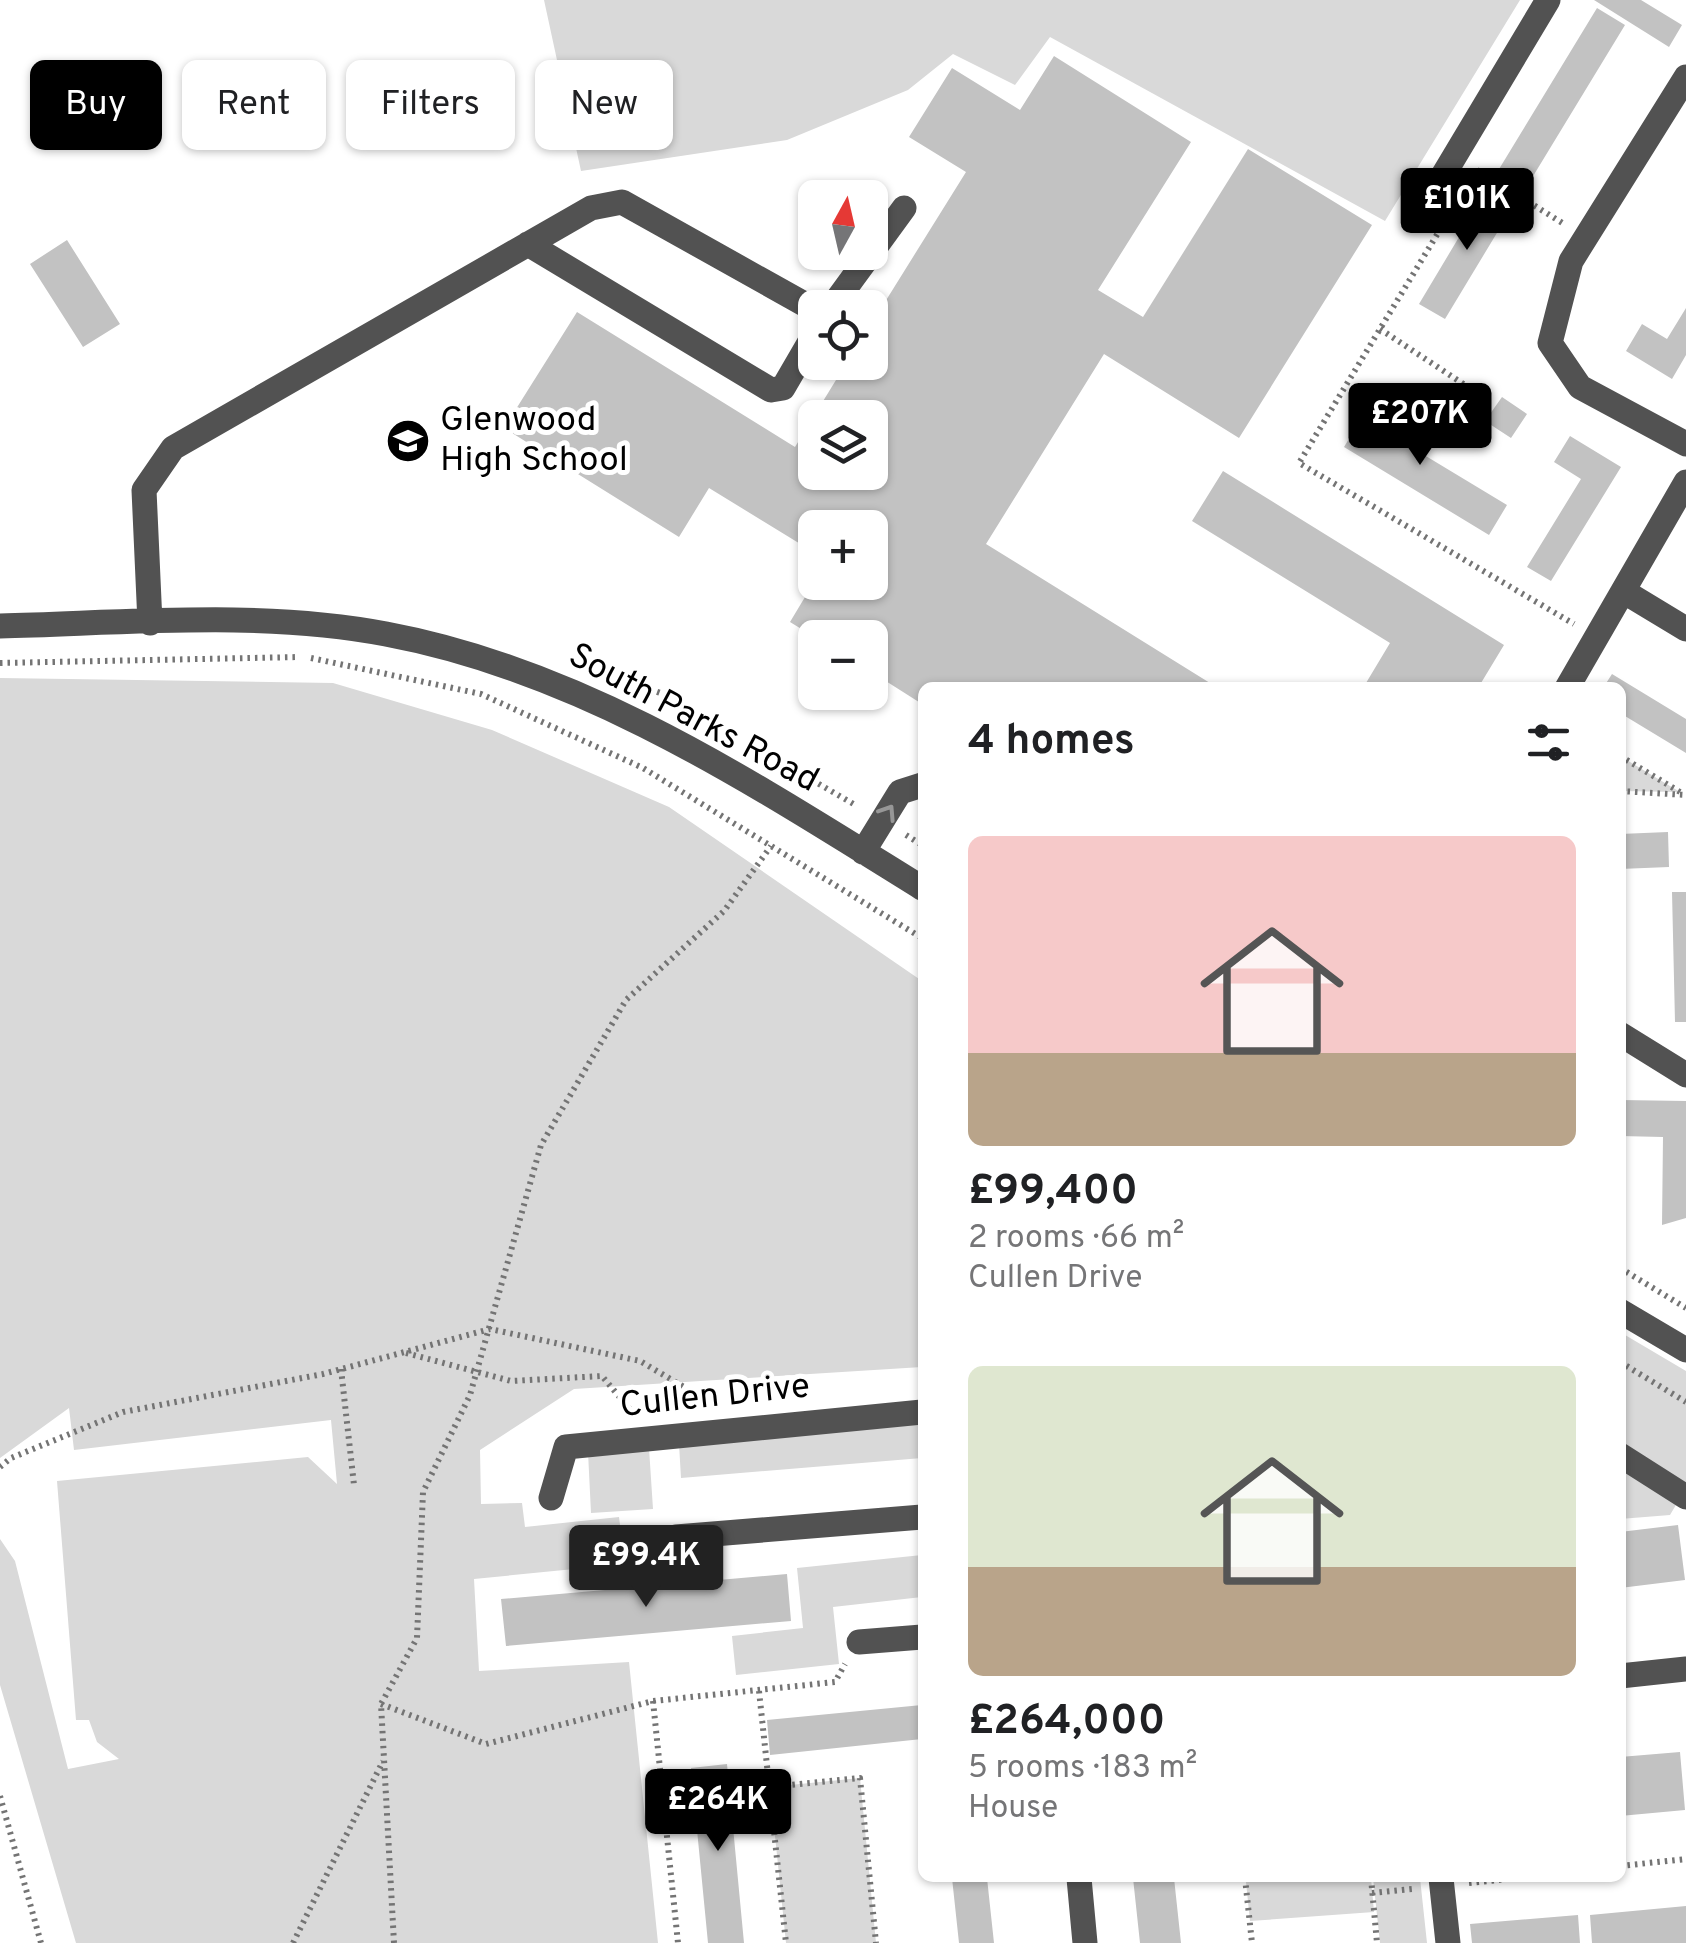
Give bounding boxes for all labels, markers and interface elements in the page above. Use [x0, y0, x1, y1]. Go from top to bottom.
chip: Buy [30, 60, 162, 150]
chip: Rent [182, 60, 326, 150]
chip: Filters [346, 60, 515, 150]
chip: New [535, 60, 673, 150]
pin: £101K [1397, 168, 1537, 253]
north arrow [798, 180, 888, 270]
map controls [798, 180, 888, 710]
text: £101K [1423, 180, 1511, 220]
button: locate [798, 290, 888, 380]
pin: £207K [1350, 383, 1490, 468]
text: £207K [1370, 395, 1470, 435]
place label: Glenwood High School [440, 399, 628, 483]
button: layers [798, 400, 888, 490]
school or university icon: Glenwood High School [385, 418, 431, 464]
button: + [798, 510, 888, 600]
button: − [798, 620, 888, 710]
street label: South Parks Road [560, 634, 826, 804]
icon: filters [1521, 715, 1576, 770]
text: 4 homes [968, 716, 1135, 769]
one-way arrow [875, 804, 894, 822]
icon: home [1182, 901, 1362, 1081]
text: £99,400 [968, 1166, 1138, 1219]
text: 2 rooms · 66 m² [968, 1219, 1184, 1259]
text: Cullen Drive [968, 1259, 1142, 1299]
street label: Cullen Drive [618, 1365, 812, 1429]
icon: home [1182, 1431, 1362, 1611]
pin: £99.4K [565, 1525, 727, 1610]
text: £99.4K [591, 1537, 701, 1577]
text: £264,000 [968, 1696, 1165, 1749]
text: 5 rooms · 183 m² [968, 1749, 1197, 1789]
pin: £264K [648, 1769, 788, 1854]
text: £264K [667, 1781, 769, 1821]
text: House [968, 1789, 1058, 1829]

